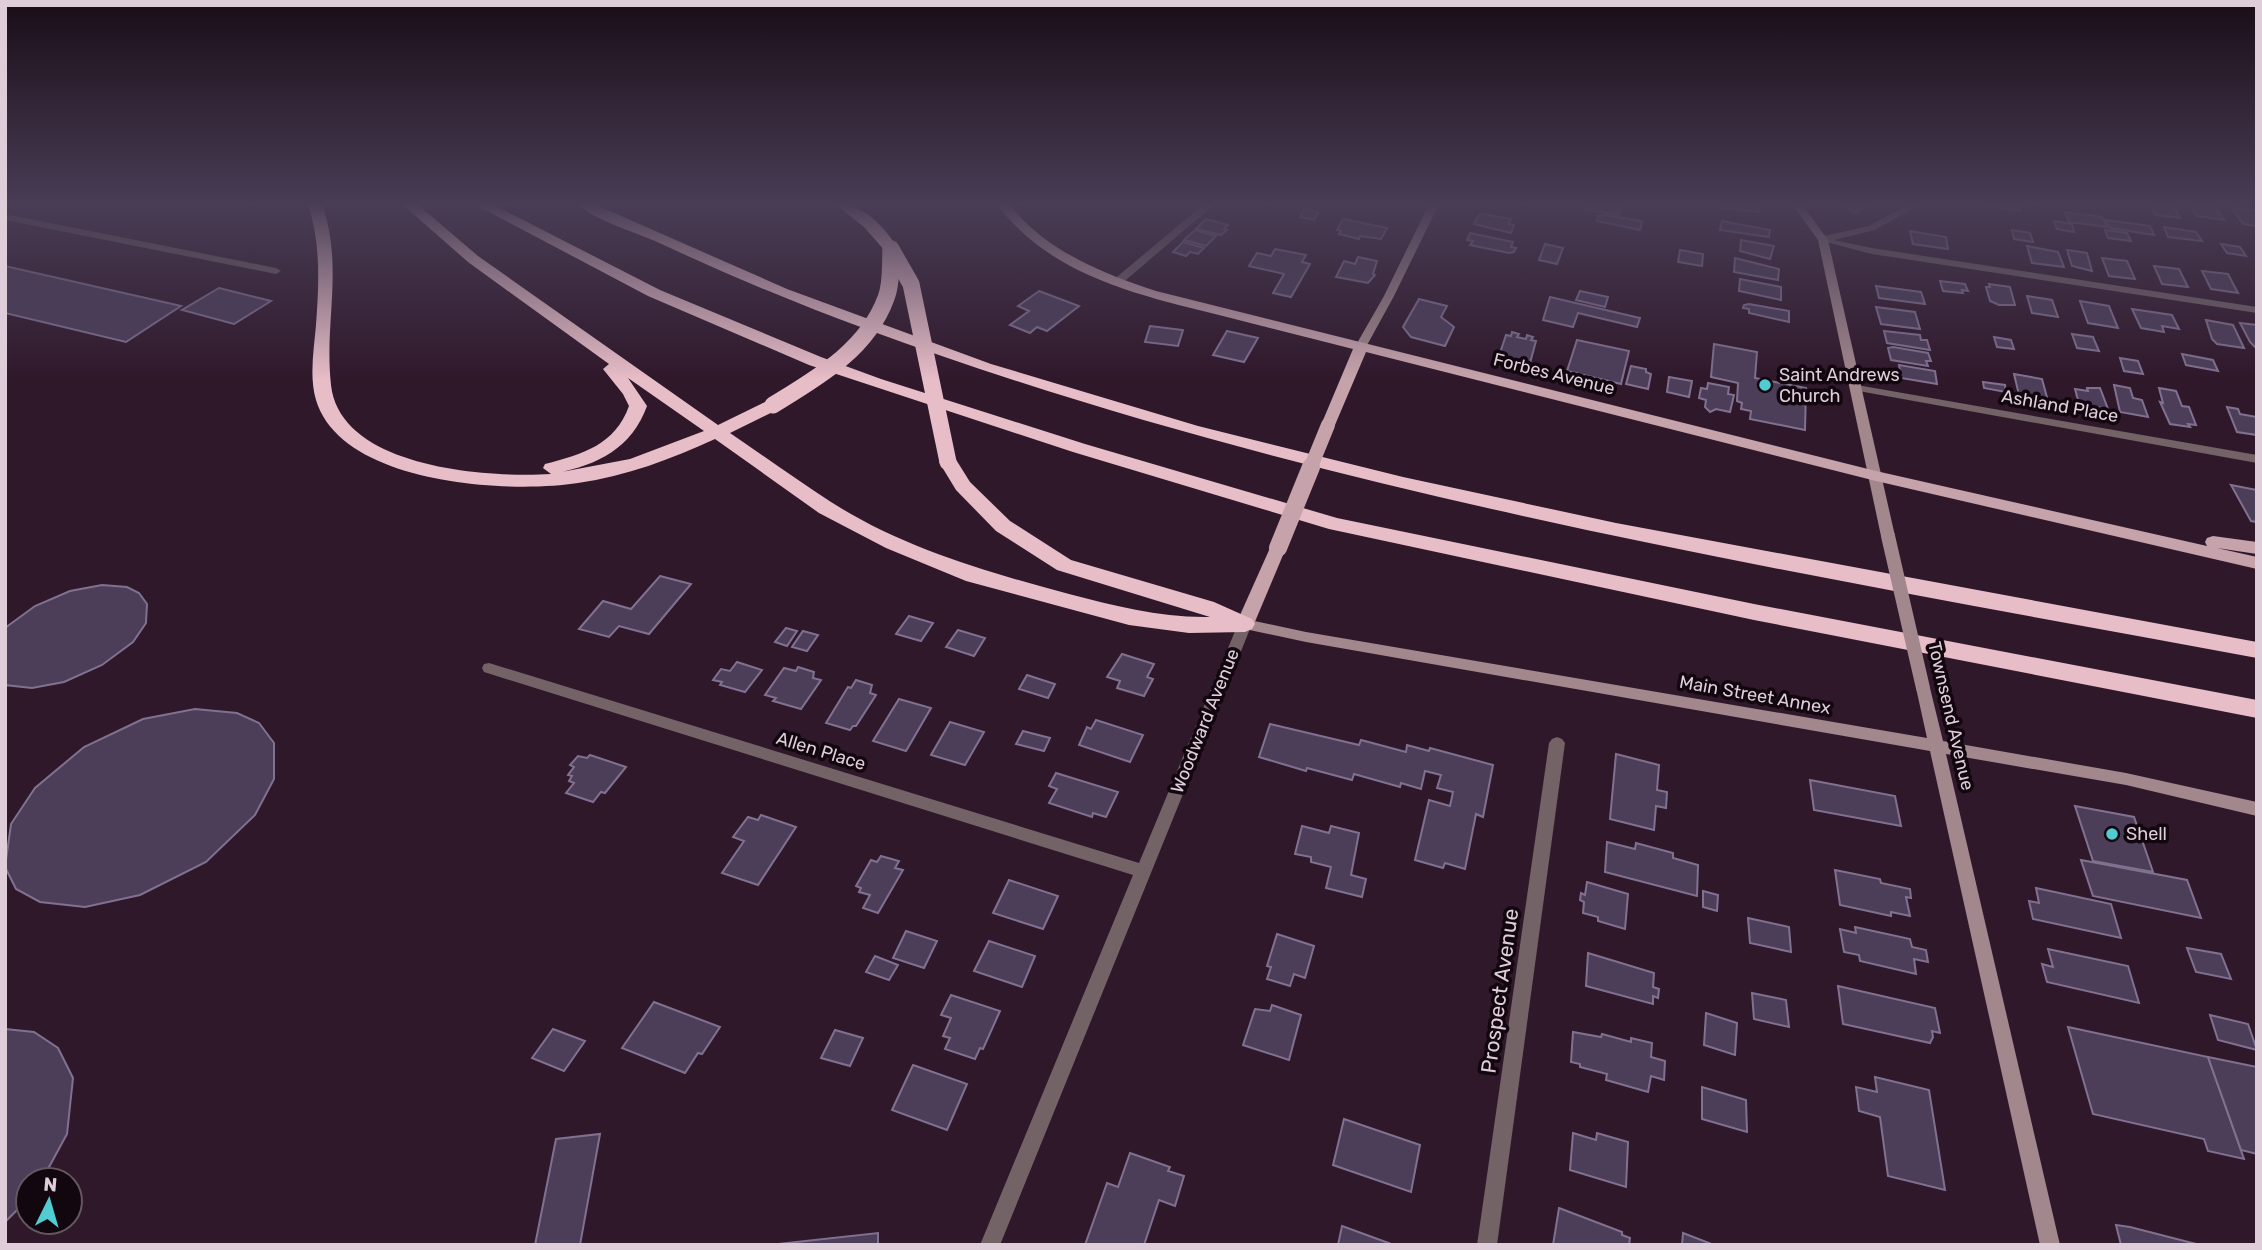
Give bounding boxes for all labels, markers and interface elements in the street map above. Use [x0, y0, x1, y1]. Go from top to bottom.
street label: Forbes Avenue [1491, 348, 1617, 400]
place label: Saint Andrews Church [1779, 364, 1900, 407]
marker: Saint Andrews Church [1757, 377, 1773, 393]
street label: Ashland Place [2000, 385, 2120, 427]
street label: Townsend Avenue [1923, 639, 1979, 793]
street label: Woodward Avenue [1166, 646, 1244, 796]
street label: Main Street Annex [1678, 671, 1833, 719]
street label: Allen Place [774, 727, 868, 775]
place label: Shell [2126, 823, 2167, 845]
marker: Shell [2104, 826, 2120, 842]
street label: Prospect Avenue [1476, 907, 1523, 1075]
north arrow [14, 1166, 84, 1236]
text: N [43, 1173, 58, 1197]

